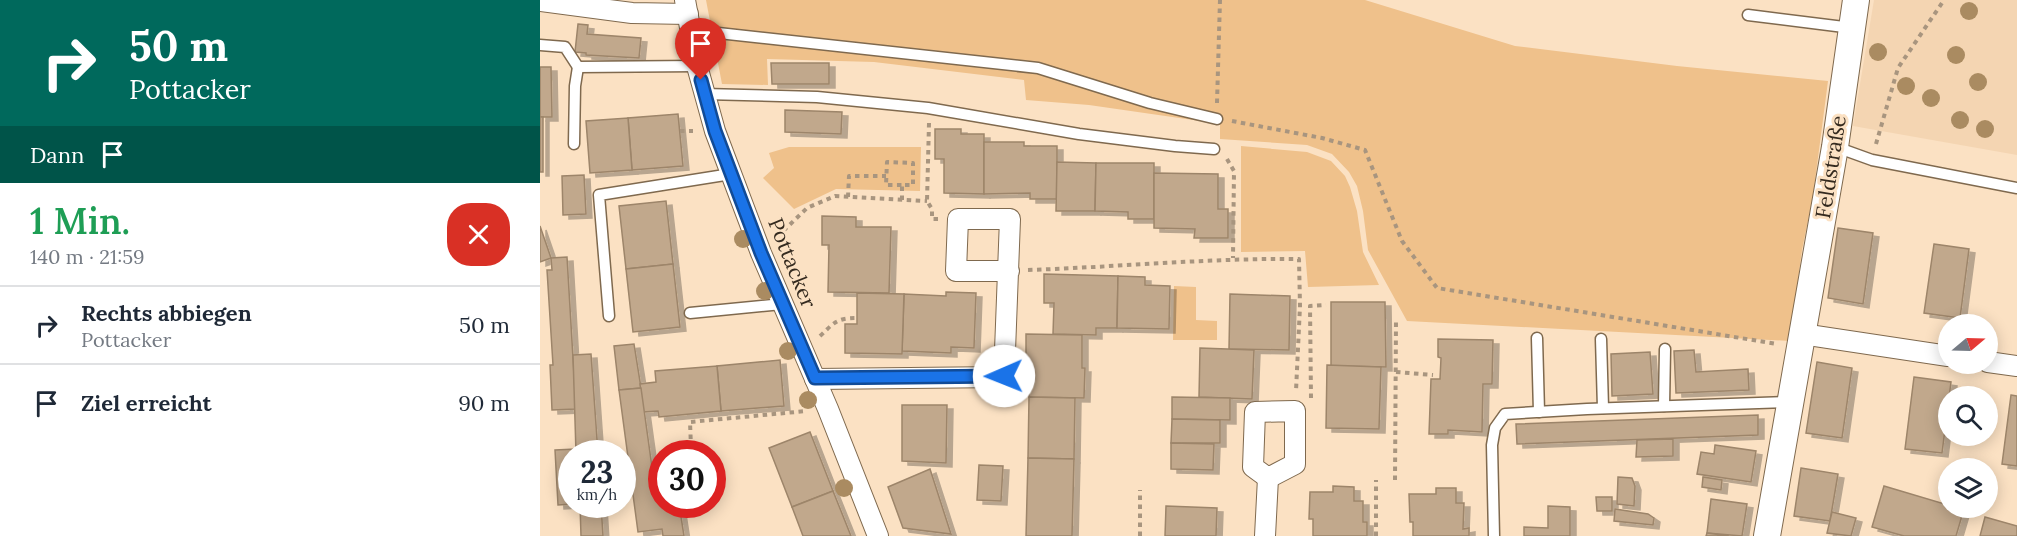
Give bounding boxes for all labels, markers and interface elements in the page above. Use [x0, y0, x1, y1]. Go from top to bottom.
pin [675, 18, 726, 80]
text: 50 m [129, 19, 228, 73]
icon: right [30, 24, 108, 102]
icon: arrive [684, 27, 717, 60]
text: Pottacker [129, 72, 251, 106]
street label: Feldstraße [1809, 113, 1852, 220]
icon: arrive [96, 138, 129, 171]
text: Dann [30, 141, 84, 169]
text: 1 Min. [30, 198, 130, 244]
button: close [447, 203, 510, 266]
street label: Pottacker [762, 214, 823, 312]
text: 140 m · 21:59 [30, 244, 145, 269]
text: Rechts abbiegen [81, 299, 252, 327]
icon: right [30, 309, 63, 342]
text: 50 m [459, 311, 510, 339]
north arrow [1938, 314, 1998, 374]
map controls [1938, 314, 1998, 518]
text: Pottacker [81, 327, 171, 352]
position arrow [972, 344, 1036, 408]
button: search [1938, 386, 1998, 446]
icon: arrive [30, 387, 63, 420]
text: Ziel erreicht [81, 389, 212, 417]
text: 90 m [458, 389, 510, 417]
speed limit sign: 30 [648, 440, 726, 518]
text: 23 [581, 453, 613, 491]
button: layers [1938, 458, 1998, 518]
text: km/h [577, 485, 617, 504]

